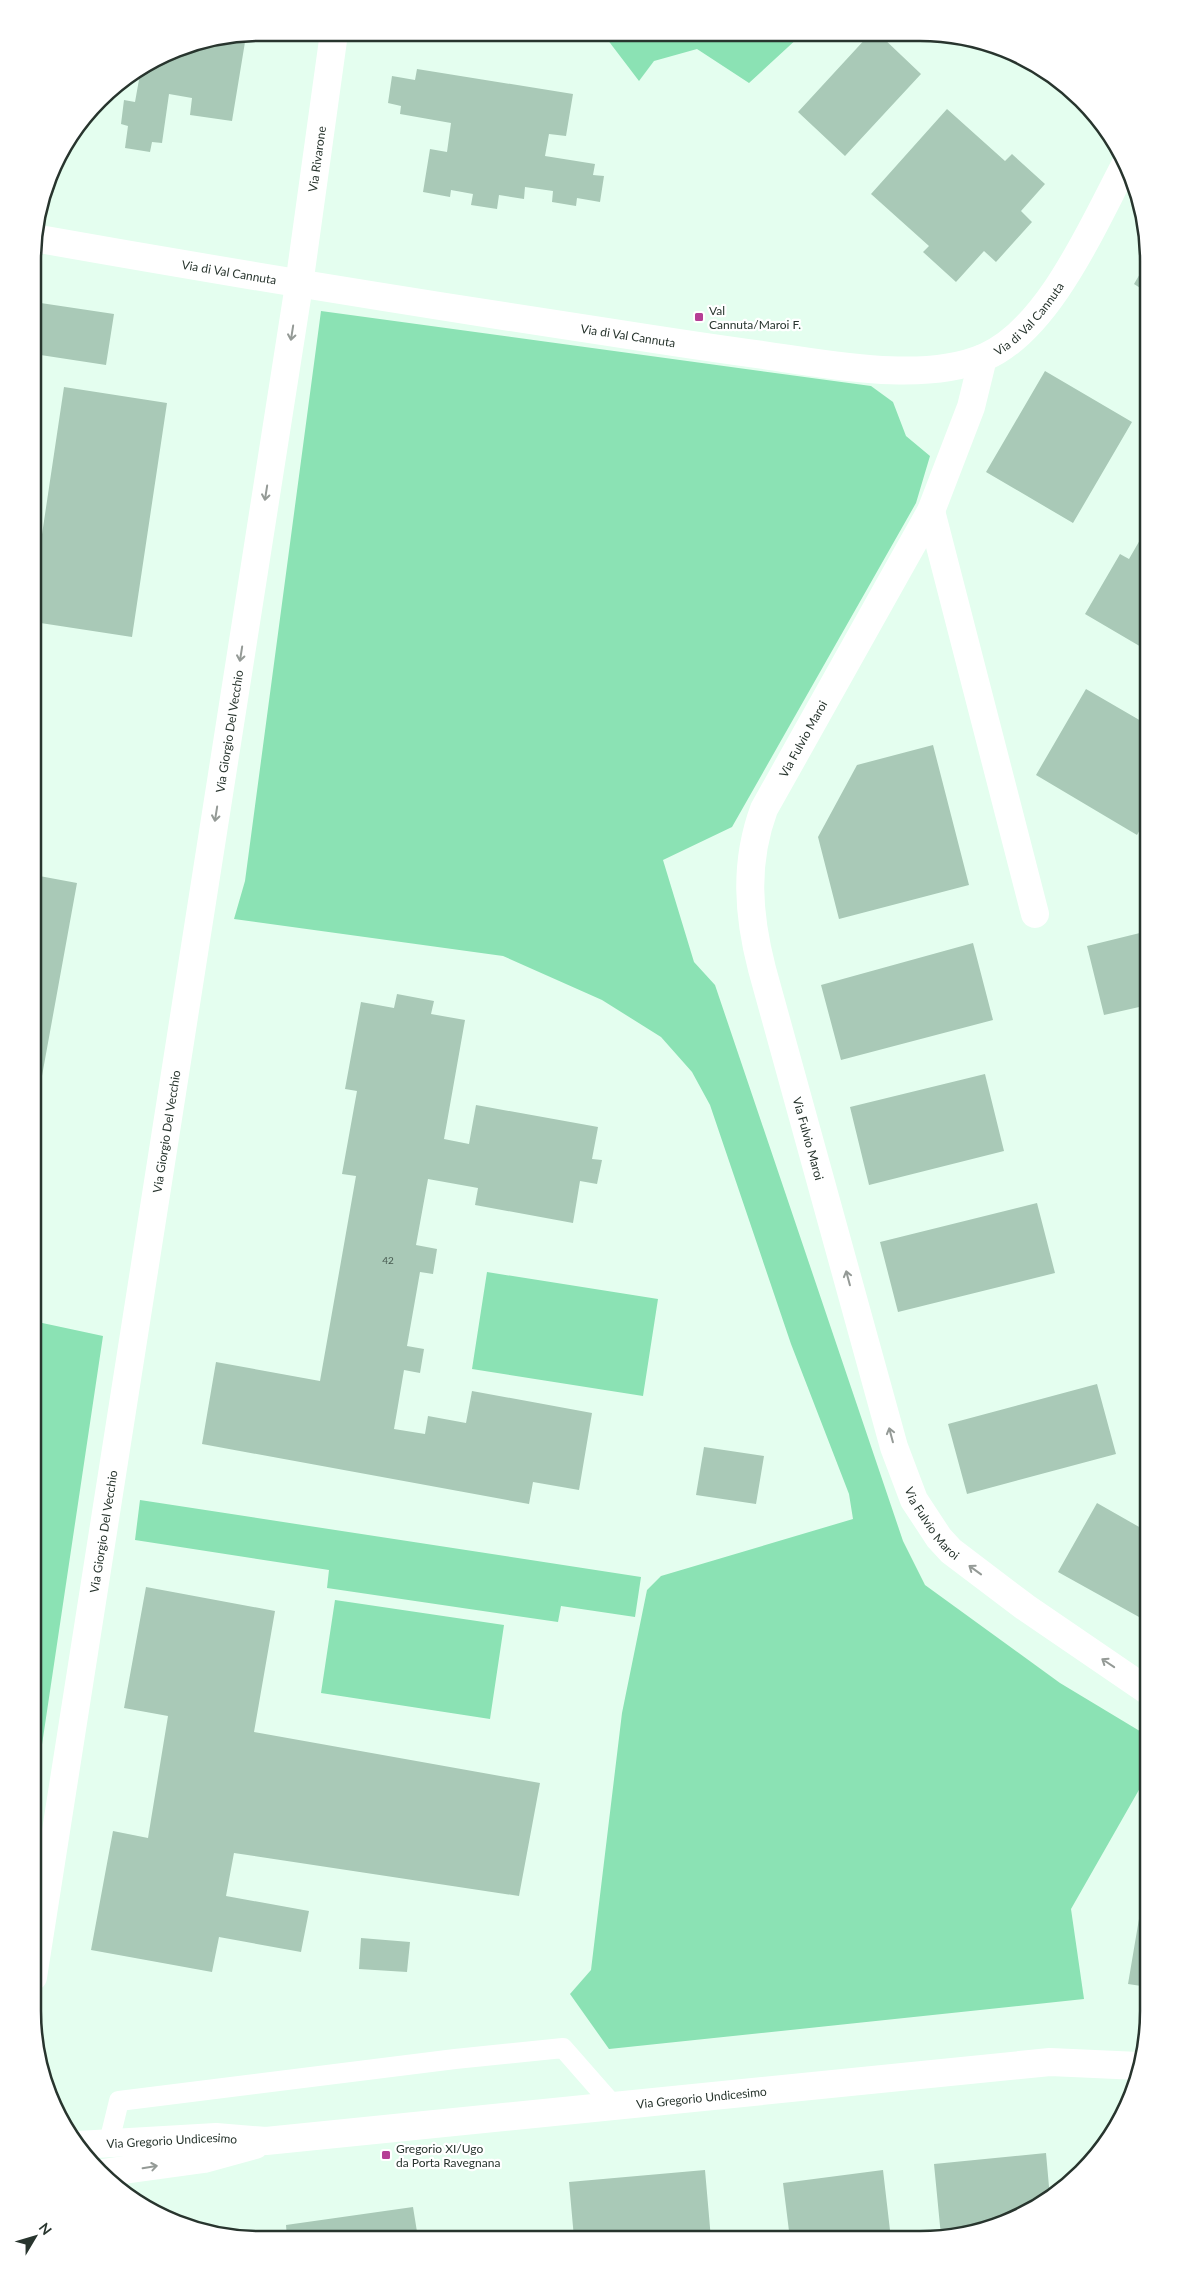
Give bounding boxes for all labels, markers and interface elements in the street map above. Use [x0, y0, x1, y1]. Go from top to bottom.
street label: Via Rivarone [305, 125, 328, 193]
street label: Via di Val Cannuta [181, 256, 278, 287]
street label: Via di Val Cannuta [991, 279, 1067, 358]
place label: Val Cannuta/Maroi F. [709, 303, 801, 332]
marker: Val Cannuta/Maroi F. [693, 311, 705, 323]
street label: Via di Val Cannuta [580, 320, 677, 350]
one-way arrow [286, 325, 296, 341]
one-way arrow [261, 485, 271, 501]
one-way arrow [236, 646, 246, 662]
street label: Via Giorgio Del Vecchio [212, 669, 246, 794]
street label: Via Fulvio Maroi [776, 698, 830, 780]
one-way arrow [210, 806, 220, 822]
street label: Via Giorgio Del Vecchio [149, 1069, 183, 1194]
street label: Via Fulvio Maroi [790, 1095, 827, 1182]
house number: 42 [382, 1254, 394, 1266]
one-way arrow [842, 1271, 852, 1287]
one-way arrow [886, 1428, 895, 1444]
street label: Via Giorgio Del Vecchio [86, 1469, 120, 1594]
street label: Via Fulvio Maroi [902, 1485, 963, 1562]
one-way arrow [968, 1565, 982, 1575]
one-way arrow [1101, 1658, 1115, 1668]
street label: Via Gregorio Undicesimo [635, 2083, 768, 2111]
street label: Via Gregorio Undicesimo [106, 2129, 238, 2151]
place label: Gregorio XI/Ugo da Porta Ravegnana [396, 2141, 500, 2170]
marker: Gregorio XI/Ugo da Porta Ravegnana [380, 2149, 392, 2161]
one-way arrow [142, 2162, 158, 2172]
north arrow [10, 2212, 60, 2262]
text: N [36, 2219, 56, 2238]

